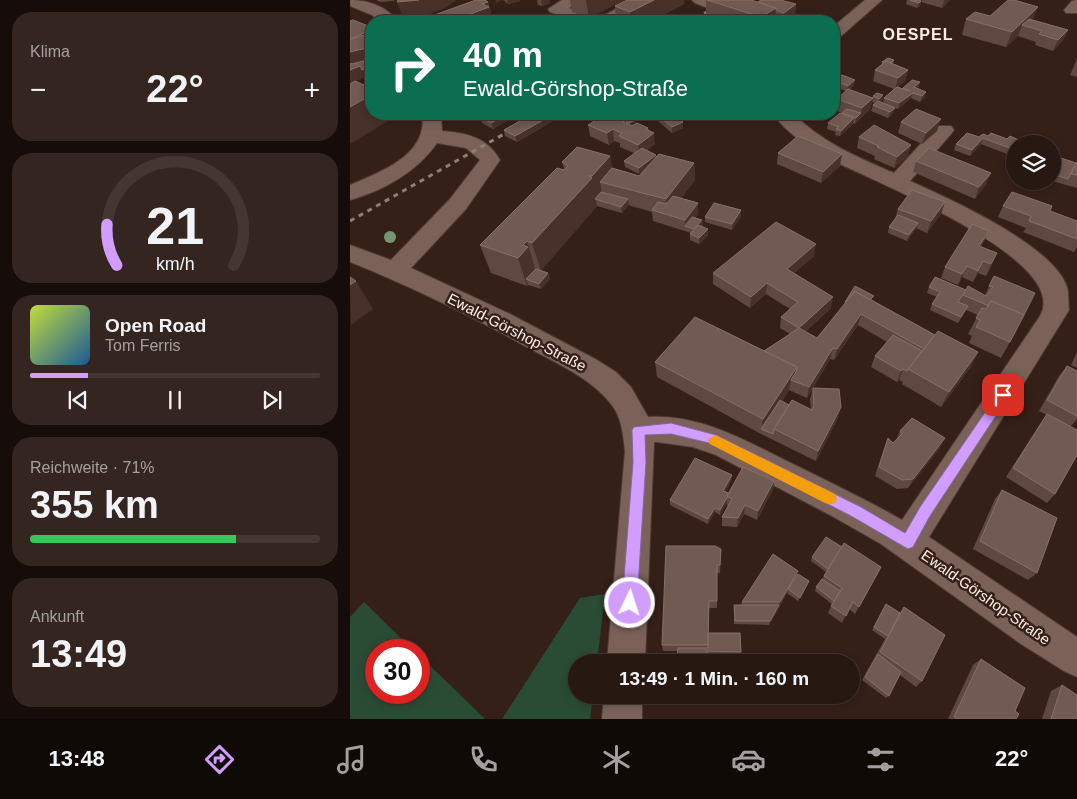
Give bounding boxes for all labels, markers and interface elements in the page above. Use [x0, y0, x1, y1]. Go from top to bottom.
district label: OESPEL [883, 26, 953, 43]
icon: right [380, 35, 445, 100]
text: 40 m [463, 35, 543, 74]
text: Klima [30, 43, 70, 60]
text: 22° [146, 68, 204, 110]
text: − [30, 74, 46, 105]
text: + [304, 74, 320, 105]
text: Ewald-Görshop-Straße [463, 76, 688, 101]
map controls [1006, 135, 1061, 190]
button: layers [1006, 135, 1061, 190]
text: 21 [146, 197, 204, 255]
text: km/h [156, 254, 194, 274]
street label: Ewald-Görshop-Straße [445, 290, 589, 374]
text: Open Road [105, 315, 206, 336]
text: Tom Ferris [105, 337, 181, 354]
pin [982, 374, 1024, 416]
icon: arrive [989, 381, 1017, 409]
icon: previous [64, 386, 92, 414]
icon: pause [161, 386, 189, 414]
icon: next [258, 386, 286, 414]
text: Reichweite · 71% [30, 459, 155, 476]
text: 355 km [30, 484, 159, 526]
street label: Ewald-Görshop-Straße [918, 546, 1054, 648]
position arrow [603, 576, 655, 628]
text: Ankunft [30, 608, 84, 625]
text: 13:49 [30, 633, 127, 675]
speed limit sign: 30 [365, 639, 430, 704]
text: 13:49 · 1 Min. · 160 m [619, 668, 809, 689]
icon: directions [202, 742, 237, 777]
icon: music [334, 742, 369, 777]
icon: phone [466, 742, 501, 777]
icon: climate [599, 742, 634, 777]
icon: car [731, 742, 766, 777]
icon: filters [863, 742, 898, 777]
text: 13:48 [49, 746, 105, 771]
text: 22° [995, 746, 1028, 771]

